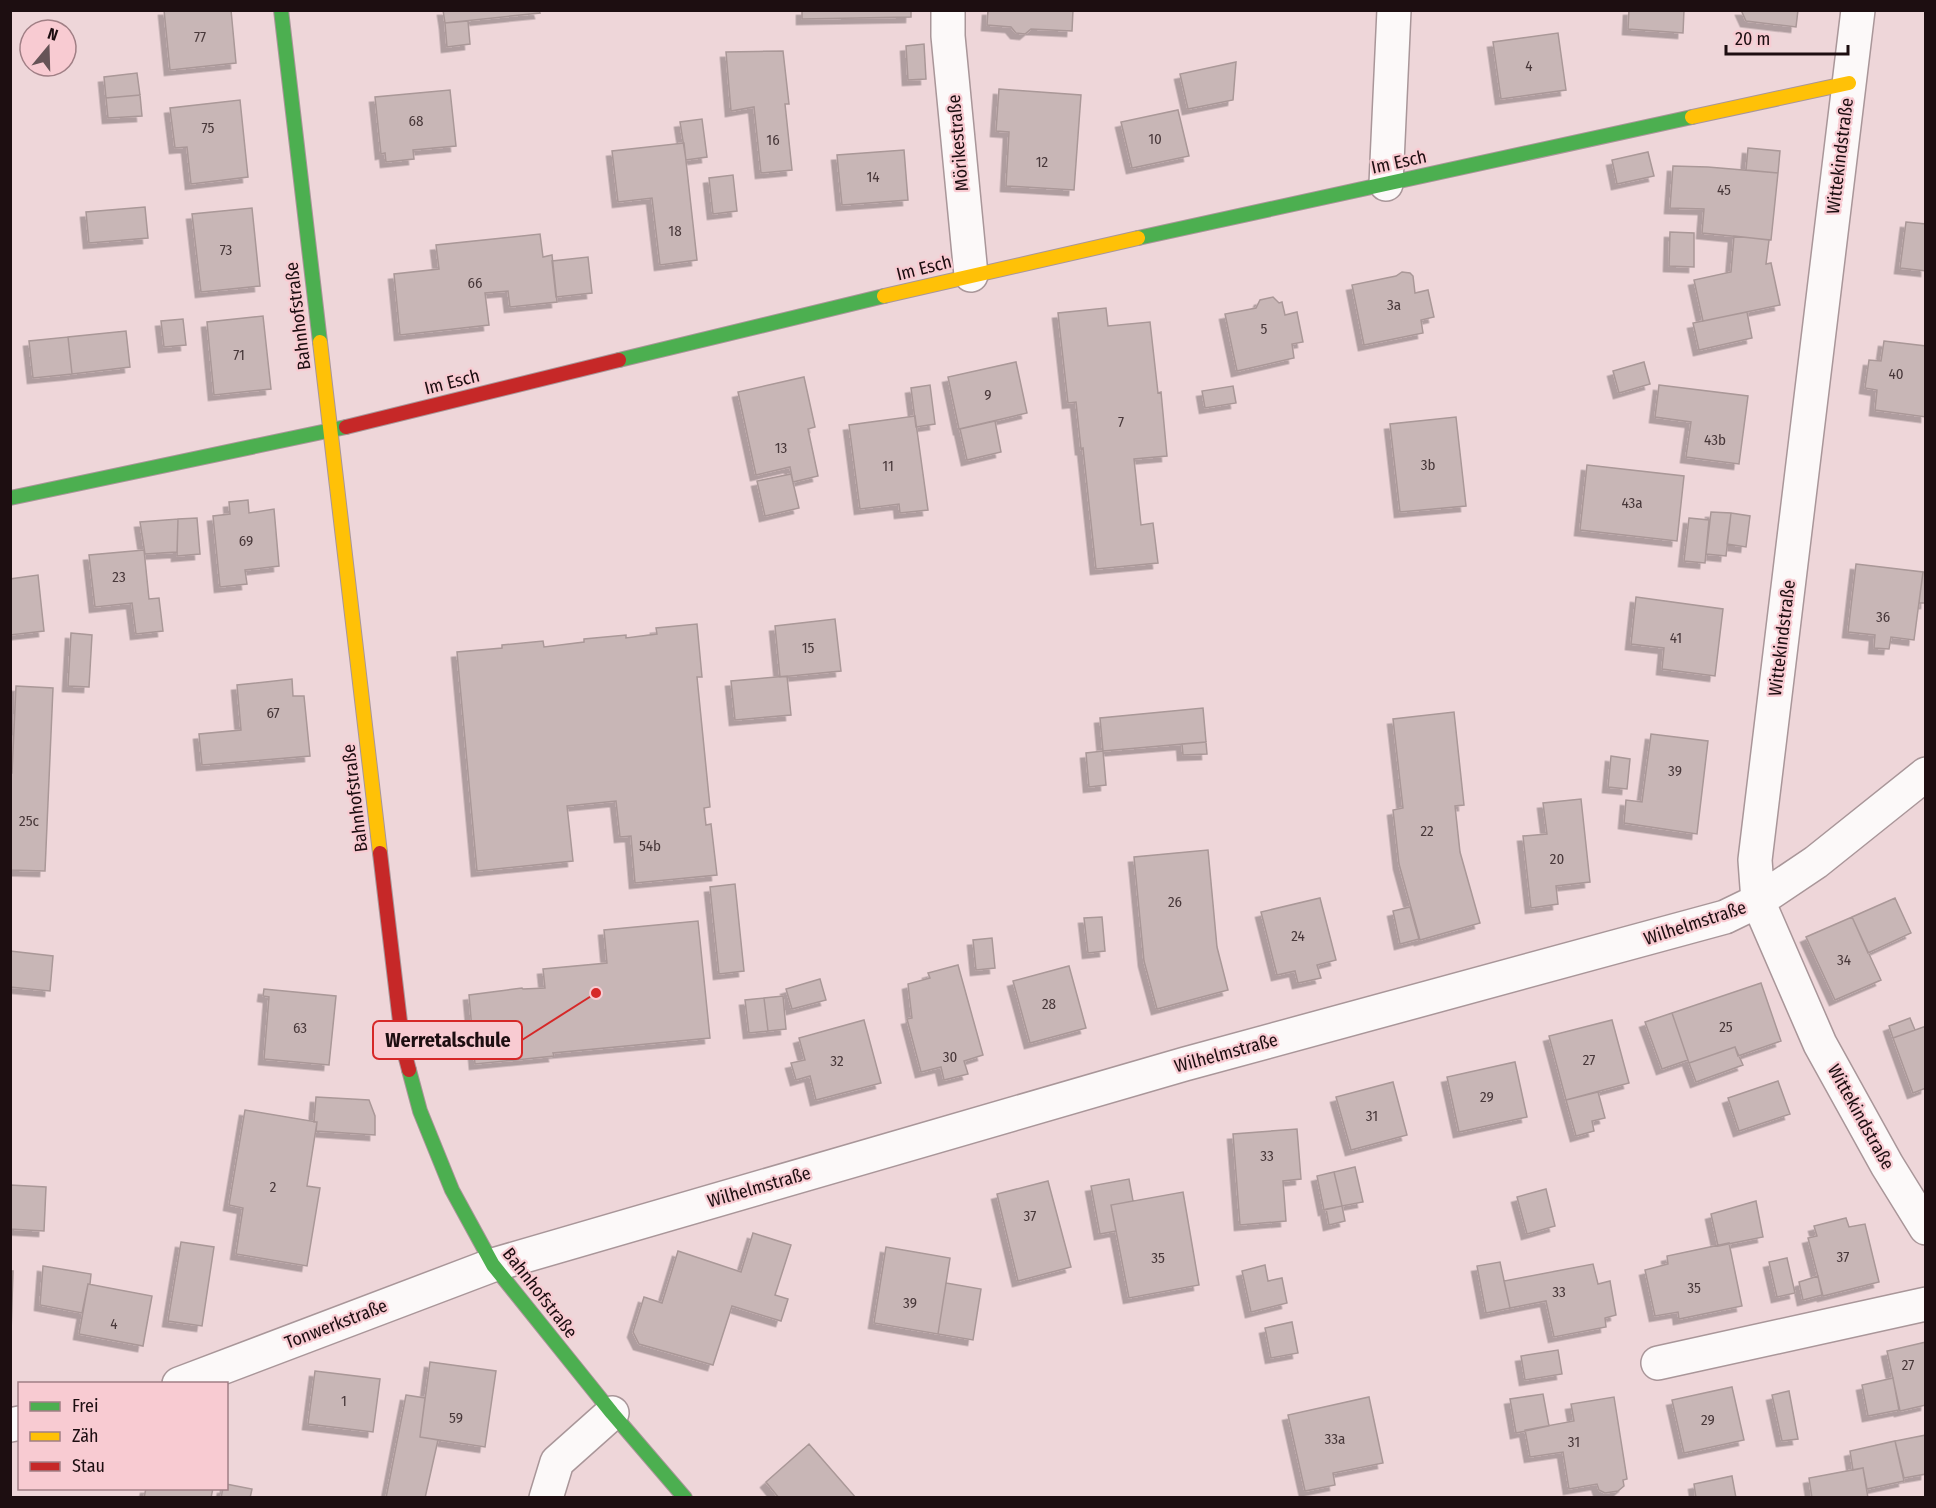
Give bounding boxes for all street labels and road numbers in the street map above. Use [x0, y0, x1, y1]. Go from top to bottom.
street label: Mörikestraße [943, 94, 973, 192]
street label: Wittekindstraße [1822, 96, 1858, 215]
street label: Im Esch [1369, 145, 1429, 179]
street label: Im Esch [894, 251, 954, 285]
street label: Bahnhofstraße [280, 261, 316, 371]
street label: Im Esch [422, 365, 482, 399]
street label: Wittekindstraße [1764, 578, 1800, 697]
street label: Bahnhofstraße [337, 743, 373, 853]
street label: Wilhelmstraße [1641, 896, 1749, 950]
street label: Wilhelmstraße [1172, 1029, 1280, 1077]
street label: Wittekindstraße [1823, 1060, 1899, 1174]
street label: Wilhelmstraße [705, 1162, 813, 1212]
street label: Bahnhofstraße [498, 1243, 582, 1343]
street label: Tonwerkstraße [282, 1294, 391, 1354]

